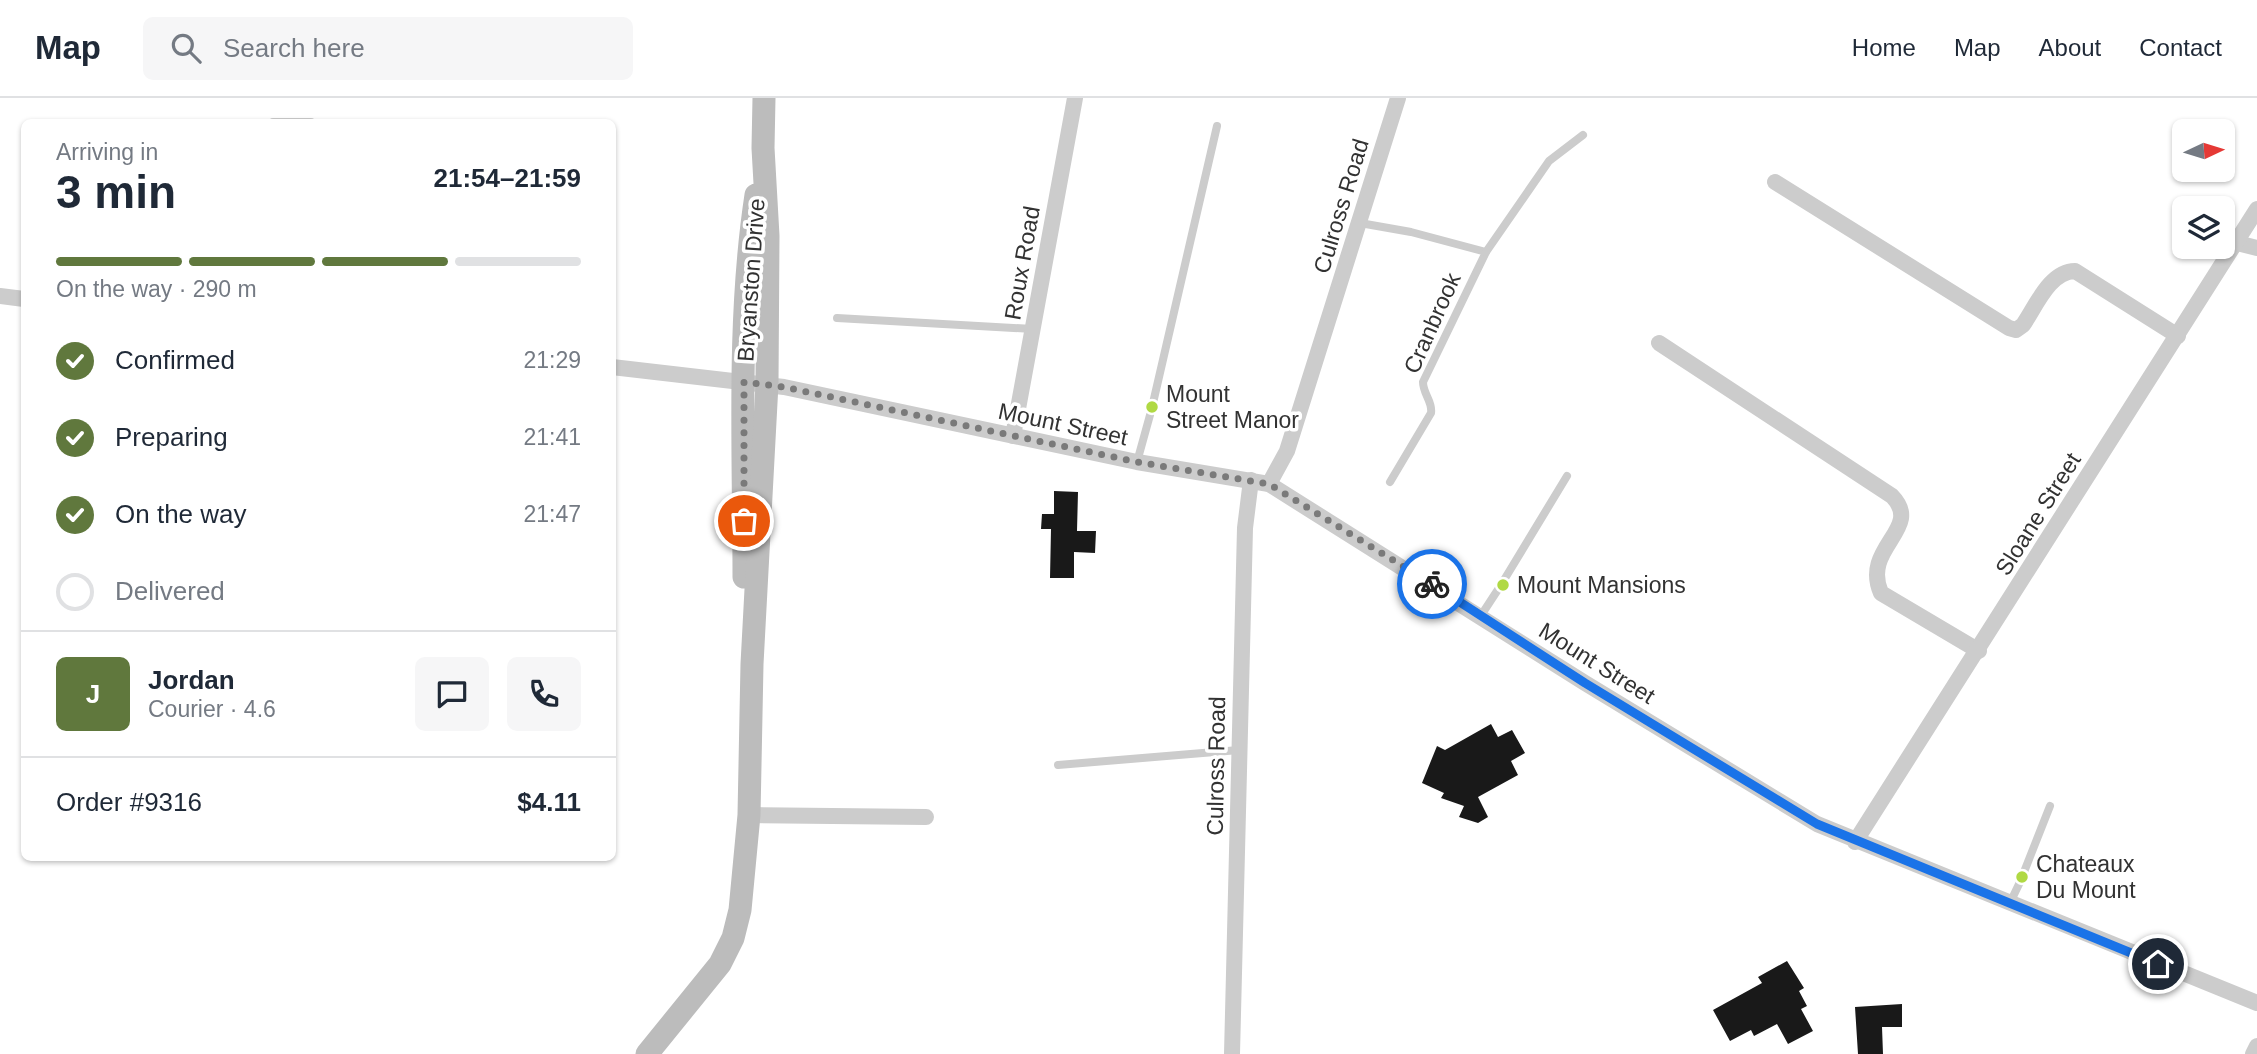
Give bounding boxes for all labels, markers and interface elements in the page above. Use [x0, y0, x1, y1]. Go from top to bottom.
search box [143, 17, 633, 80]
text: Map [35, 29, 101, 66]
icon: search [167, 29, 205, 67]
text: Search here [223, 33, 365, 63]
text: Home [1852, 34, 1916, 61]
text: Map [1954, 34, 2001, 61]
text: About [2039, 34, 2101, 61]
text: Contact [2139, 34, 2222, 61]
north arrow [2172, 119, 2235, 182]
map controls [2172, 119, 2235, 259]
street label: Culross Road [1308, 136, 1374, 276]
text: Arriving in [56, 139, 158, 165]
text: 21:54–21:59 [434, 163, 581, 193]
text: 3 min [56, 166, 176, 218]
button: layers [2172, 196, 2235, 259]
street label: Bryanston Drive [732, 197, 770, 363]
street label: Roux Road [999, 204, 1045, 322]
street label: Cranbrook [1398, 268, 1466, 377]
text: On the way · 290 m [56, 276, 257, 302]
icon: check [56, 342, 94, 380]
text: Confirmed [115, 345, 235, 375]
text: 21:29 [523, 347, 581, 373]
place label: Mount Street Manor [1166, 381, 1299, 433]
street label: Mount Street [996, 398, 1131, 451]
marker: Mount Street Manor [1144, 399, 1160, 415]
icon: check [56, 419, 94, 457]
text: Preparing [115, 422, 228, 452]
text: 21:41 [523, 424, 581, 450]
street label: Sloane Street [1990, 447, 2086, 580]
pin [714, 491, 774, 551]
icon: check [56, 496, 94, 534]
text: On the way [115, 499, 247, 529]
text: 21:47 [523, 501, 581, 527]
icon: bag [725, 502, 763, 540]
courier [1397, 549, 1467, 619]
icon: bike [1413, 565, 1451, 603]
place label: Mount Mansions [1517, 572, 1686, 598]
text: Delivered [115, 576, 225, 606]
marker: Mount Mansions [1495, 577, 1511, 593]
street label: Mount Street [1534, 617, 1660, 709]
button: chat [415, 657, 489, 731]
button: phone [507, 657, 581, 731]
text: Jordan [148, 665, 235, 695]
text: J [86, 679, 100, 709]
text: Courier · 4.6 [148, 696, 276, 722]
street label: Culross Road [1202, 696, 1230, 836]
text: Order #9316 [56, 787, 202, 817]
text: $4.11 [517, 787, 581, 817]
place label: Chateaux Du Mount [2036, 851, 2136, 903]
marker: Chateaux Du Mount [2014, 869, 2030, 885]
pin [2128, 934, 2188, 994]
icon: home [2139, 945, 2177, 983]

